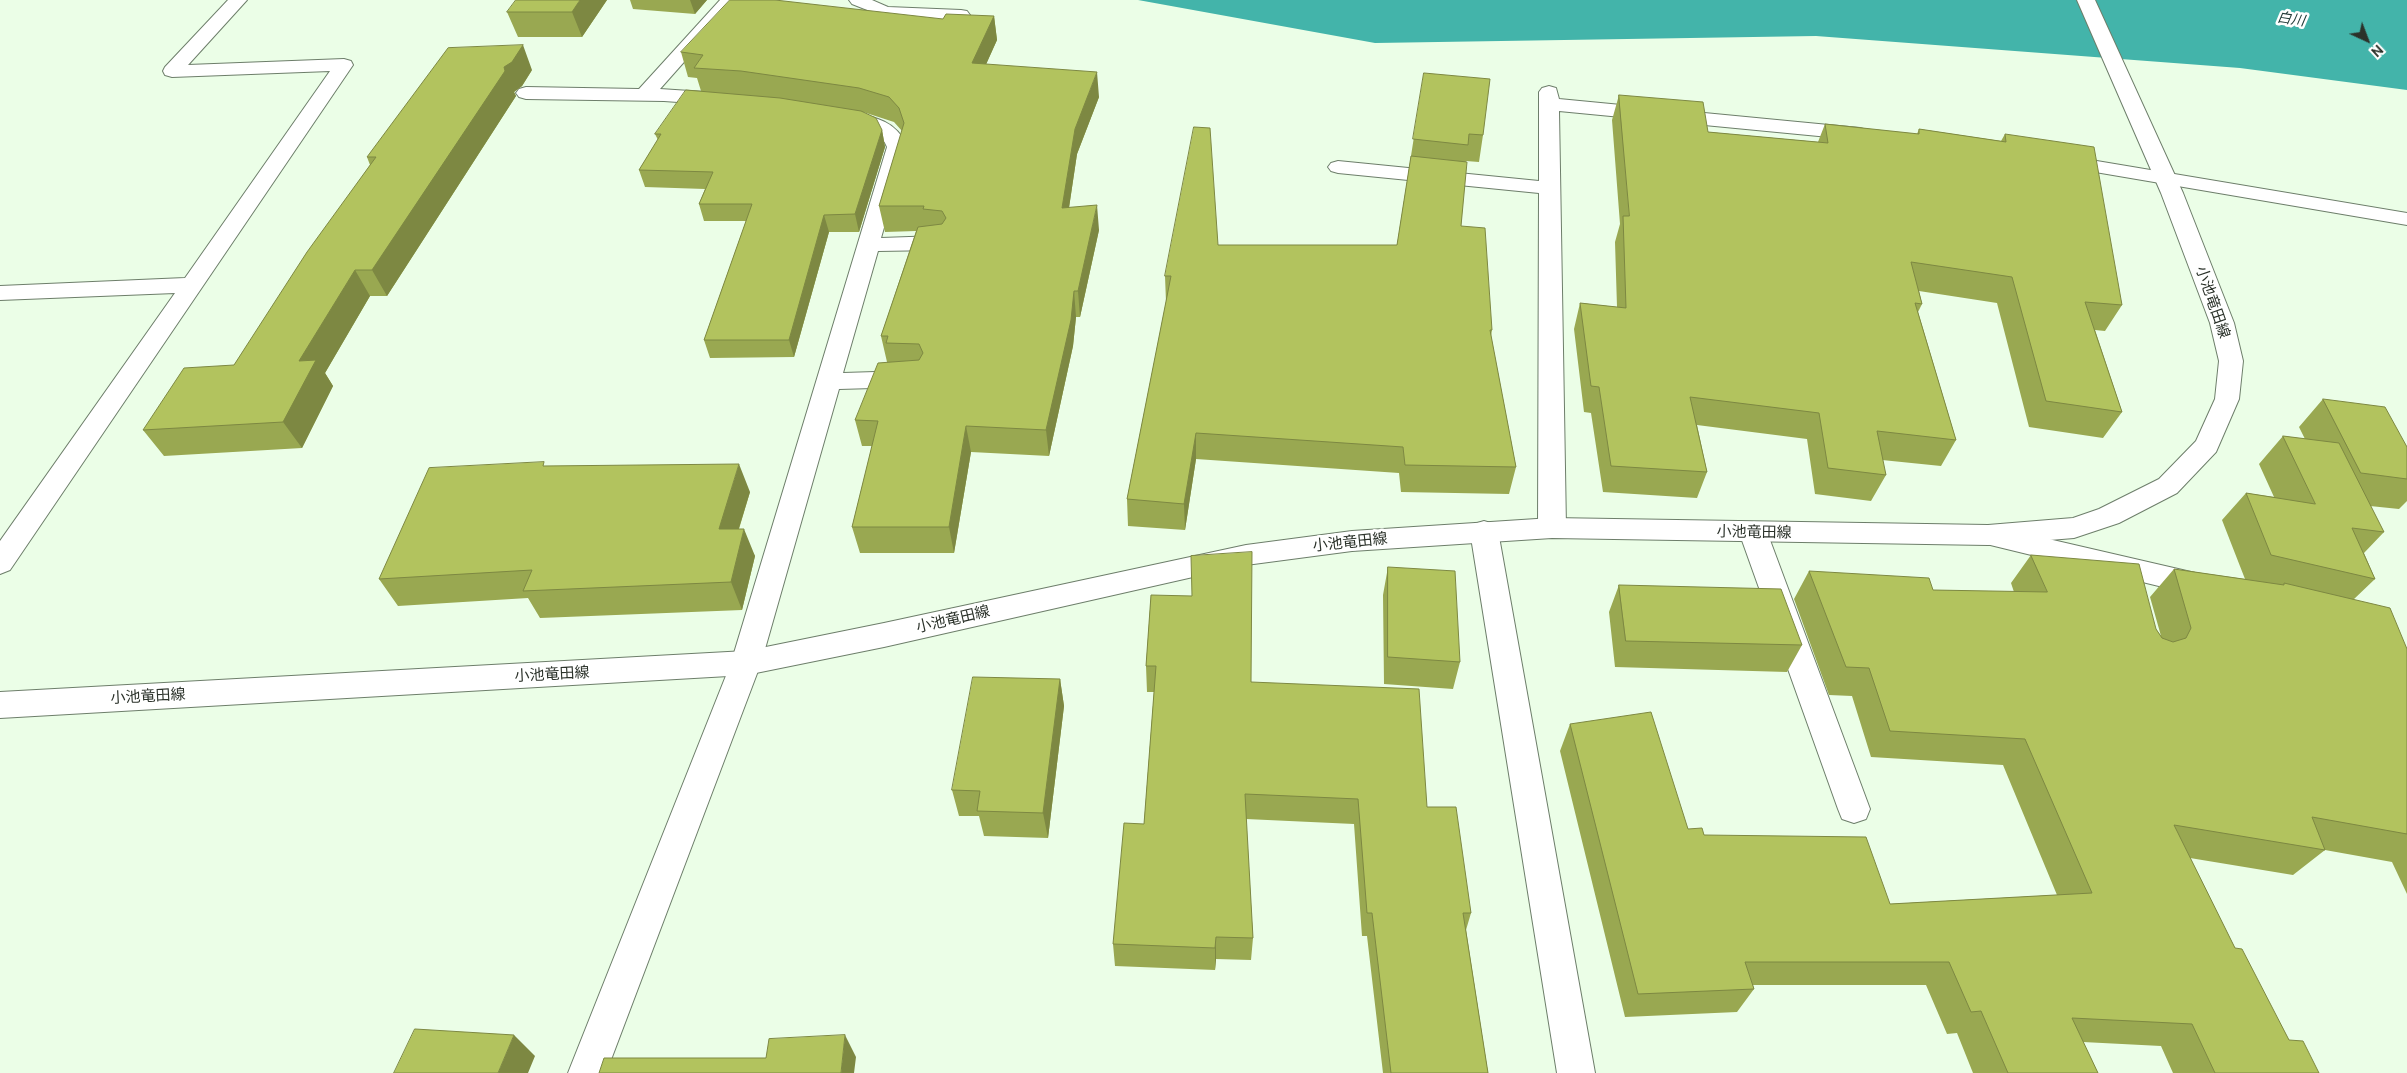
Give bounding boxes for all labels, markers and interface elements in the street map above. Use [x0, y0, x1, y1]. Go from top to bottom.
water label: 白川 [2276, 9, 2306, 29]
north arrow [2342, 15, 2392, 65]
text: N [2368, 42, 2387, 60]
street label: 小池竜田線 [2192, 264, 2234, 340]
street label: 小池竜田線 [1716, 522, 1792, 542]
street label: 小池竜田線 [1312, 529, 1388, 555]
street label: 小池竜田線 [914, 602, 992, 636]
street label: 小池竜田線 [514, 663, 590, 685]
street label: 小池竜田線 [110, 685, 186, 707]

